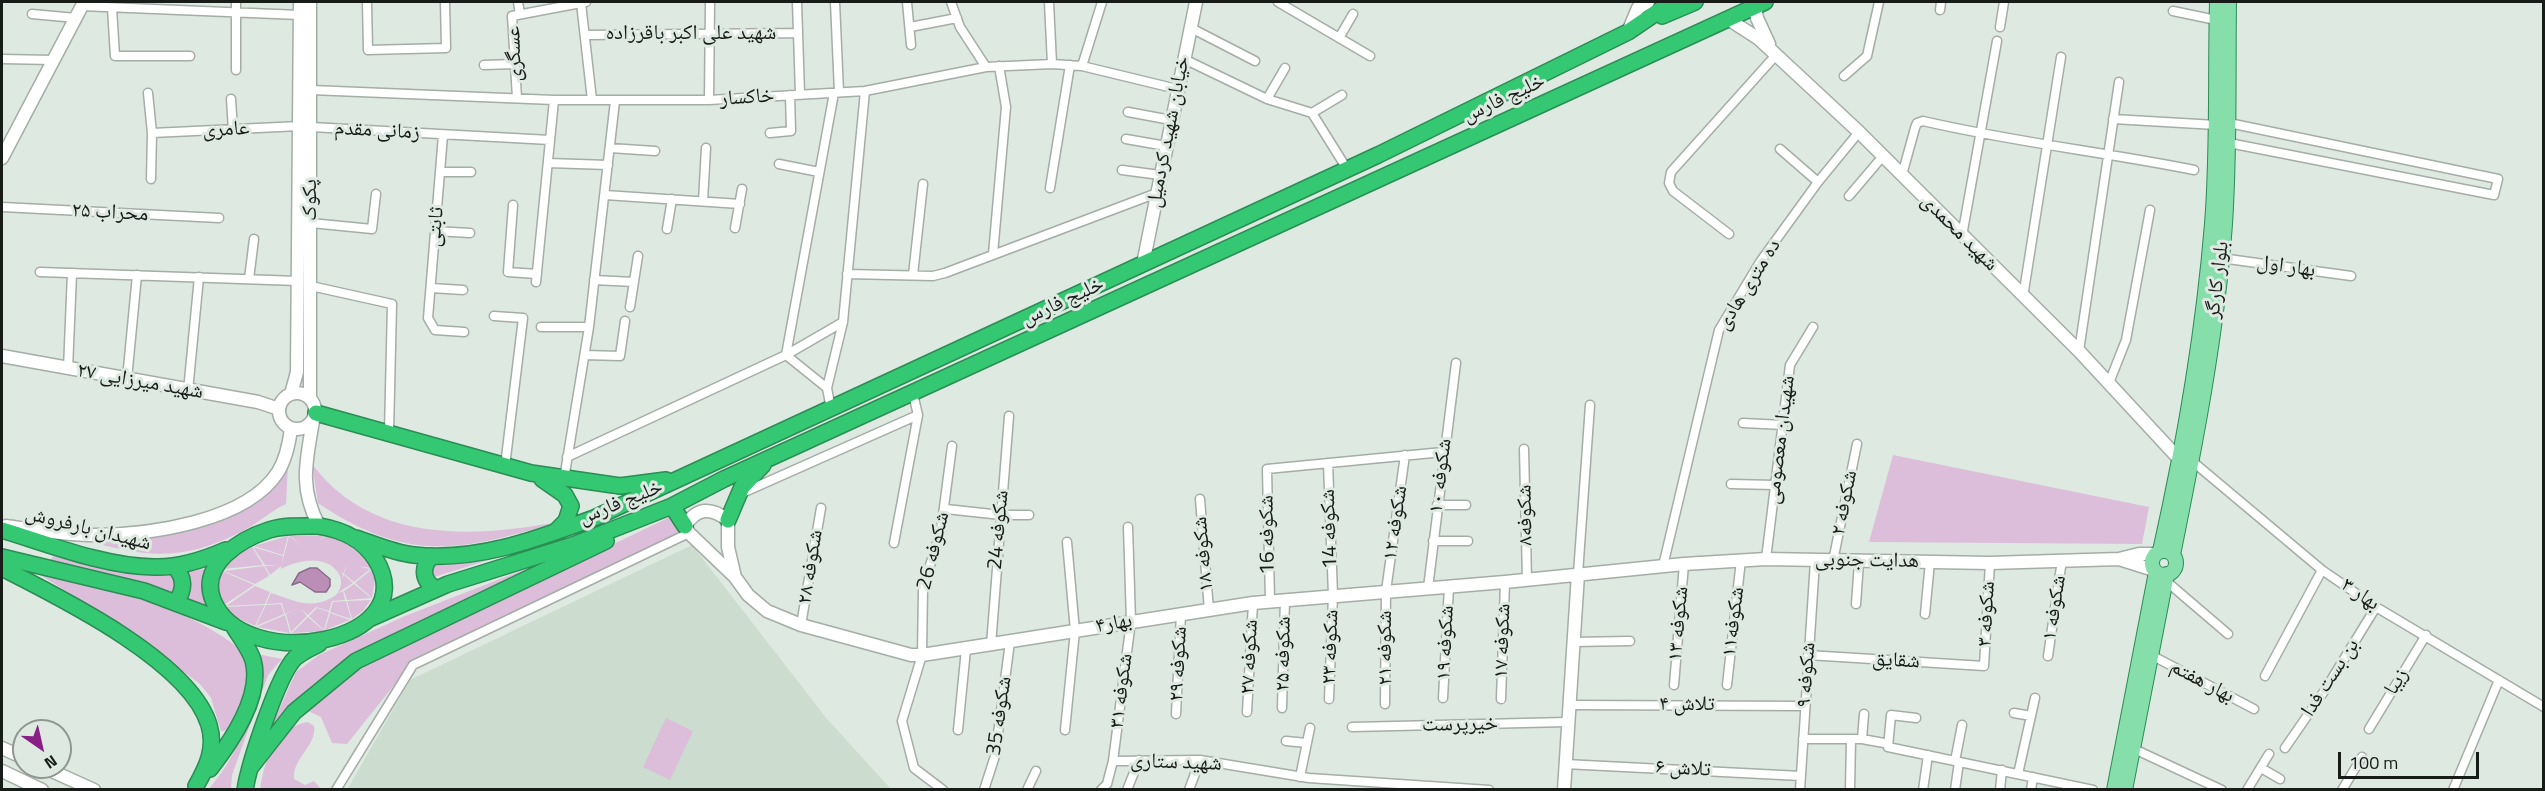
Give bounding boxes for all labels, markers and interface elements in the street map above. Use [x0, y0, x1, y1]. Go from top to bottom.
street label: شهید علی اکبر باقرزاده [606, 21, 776, 47]
street label: عسگری [501, 26, 529, 82]
street label: خیابان شهید کردمیل [1142, 54, 1196, 210]
street label: خلیج فارس [1459, 69, 1549, 129]
street label: خاکسار [719, 84, 775, 112]
street label: عامری [202, 116, 250, 144]
street label: زمانی مقدم [334, 116, 420, 146]
street label: پکوک [298, 179, 324, 221]
street label: شهید محمدی [1915, 189, 2003, 277]
street label: محراب ۲۵ [71, 198, 149, 228]
street label: ثابتی [422, 206, 450, 248]
street label: ده متری هادی [1711, 235, 1787, 335]
street label: بلوار کارگر [2201, 240, 2235, 320]
street label: بهار اول [2255, 250, 2317, 284]
street label: خلیج فارس [1018, 272, 1108, 332]
street label: شهید میرزایی ۲۷ [75, 358, 205, 406]
street label: شهیدان معصومی [1761, 374, 1801, 506]
street label: شکوفه ۱۰ [1424, 437, 1458, 515]
street label: شکوفه ۲ [1826, 468, 1864, 538]
street label: خلیج فارس [575, 475, 667, 531]
street label: شکوفه ۱۲ [1378, 484, 1414, 562]
street label: شکوفه۸ [1513, 484, 1539, 546]
street label: شکوفه 24 [983, 489, 1015, 571]
street label: شکوفه 14 [1316, 489, 1344, 569]
street label: شکوفه 16 [1255, 495, 1281, 575]
street label: شهیدان بارفروش [22, 501, 154, 557]
street label: شکوفه 26 [912, 509, 956, 593]
street label: شکوفه ۱۸ [1188, 516, 1220, 592]
street label: شکوفه ۲۸ [793, 528, 829, 606]
street label: هدایت جنوبی [1815, 547, 1919, 575]
street label: بهار ۳ [2336, 573, 2384, 617]
street label: شکوفه ۱ [2037, 574, 2073, 642]
street label: شکوفه ۳ [1973, 581, 2001, 647]
street label: شکوفه۱۱ [1717, 585, 1751, 659]
street label: شکوفه ۱۳ [1663, 586, 1695, 662]
street label: شکوفه ۱۷ [1489, 603, 1517, 679]
street label: شکوفه ۱۹ [1431, 605, 1461, 681]
street label: بهار۴ [1094, 608, 1134, 640]
street label: شکوفه ۲۳ [1317, 609, 1345, 685]
street label: شکوفه ۲۱ [1373, 610, 1399, 686]
street label: شکوفه ۲۵ [1271, 616, 1297, 692]
street label: شکوفه ۲۷ [1235, 619, 1265, 695]
street label: شکوفه ۲۹ [1164, 626, 1194, 702]
street label: بن بست فدا [2296, 634, 2366, 722]
street label: شکوفه ۹ [1792, 641, 1822, 709]
street label: شقایق [1871, 647, 1921, 675]
street label: شکوفه ۳۱ [1105, 652, 1139, 730]
street label: بهار هفتم [2166, 655, 2238, 709]
street label: زیبا [2379, 664, 2415, 700]
street label: شکوفه 35 [982, 675, 1018, 757]
street label: تلاش ۴ [1659, 692, 1715, 718]
street label: خیرپرست [1422, 712, 1498, 738]
north arrow [12, 719, 72, 779]
scale bar [2341, 740, 2482, 778]
text: N [40, 749, 62, 775]
street label: شهید ستاری [1130, 749, 1222, 777]
text: 100 m [2349, 749, 2398, 776]
street label: تلاش ۶ [1655, 755, 1711, 783]

